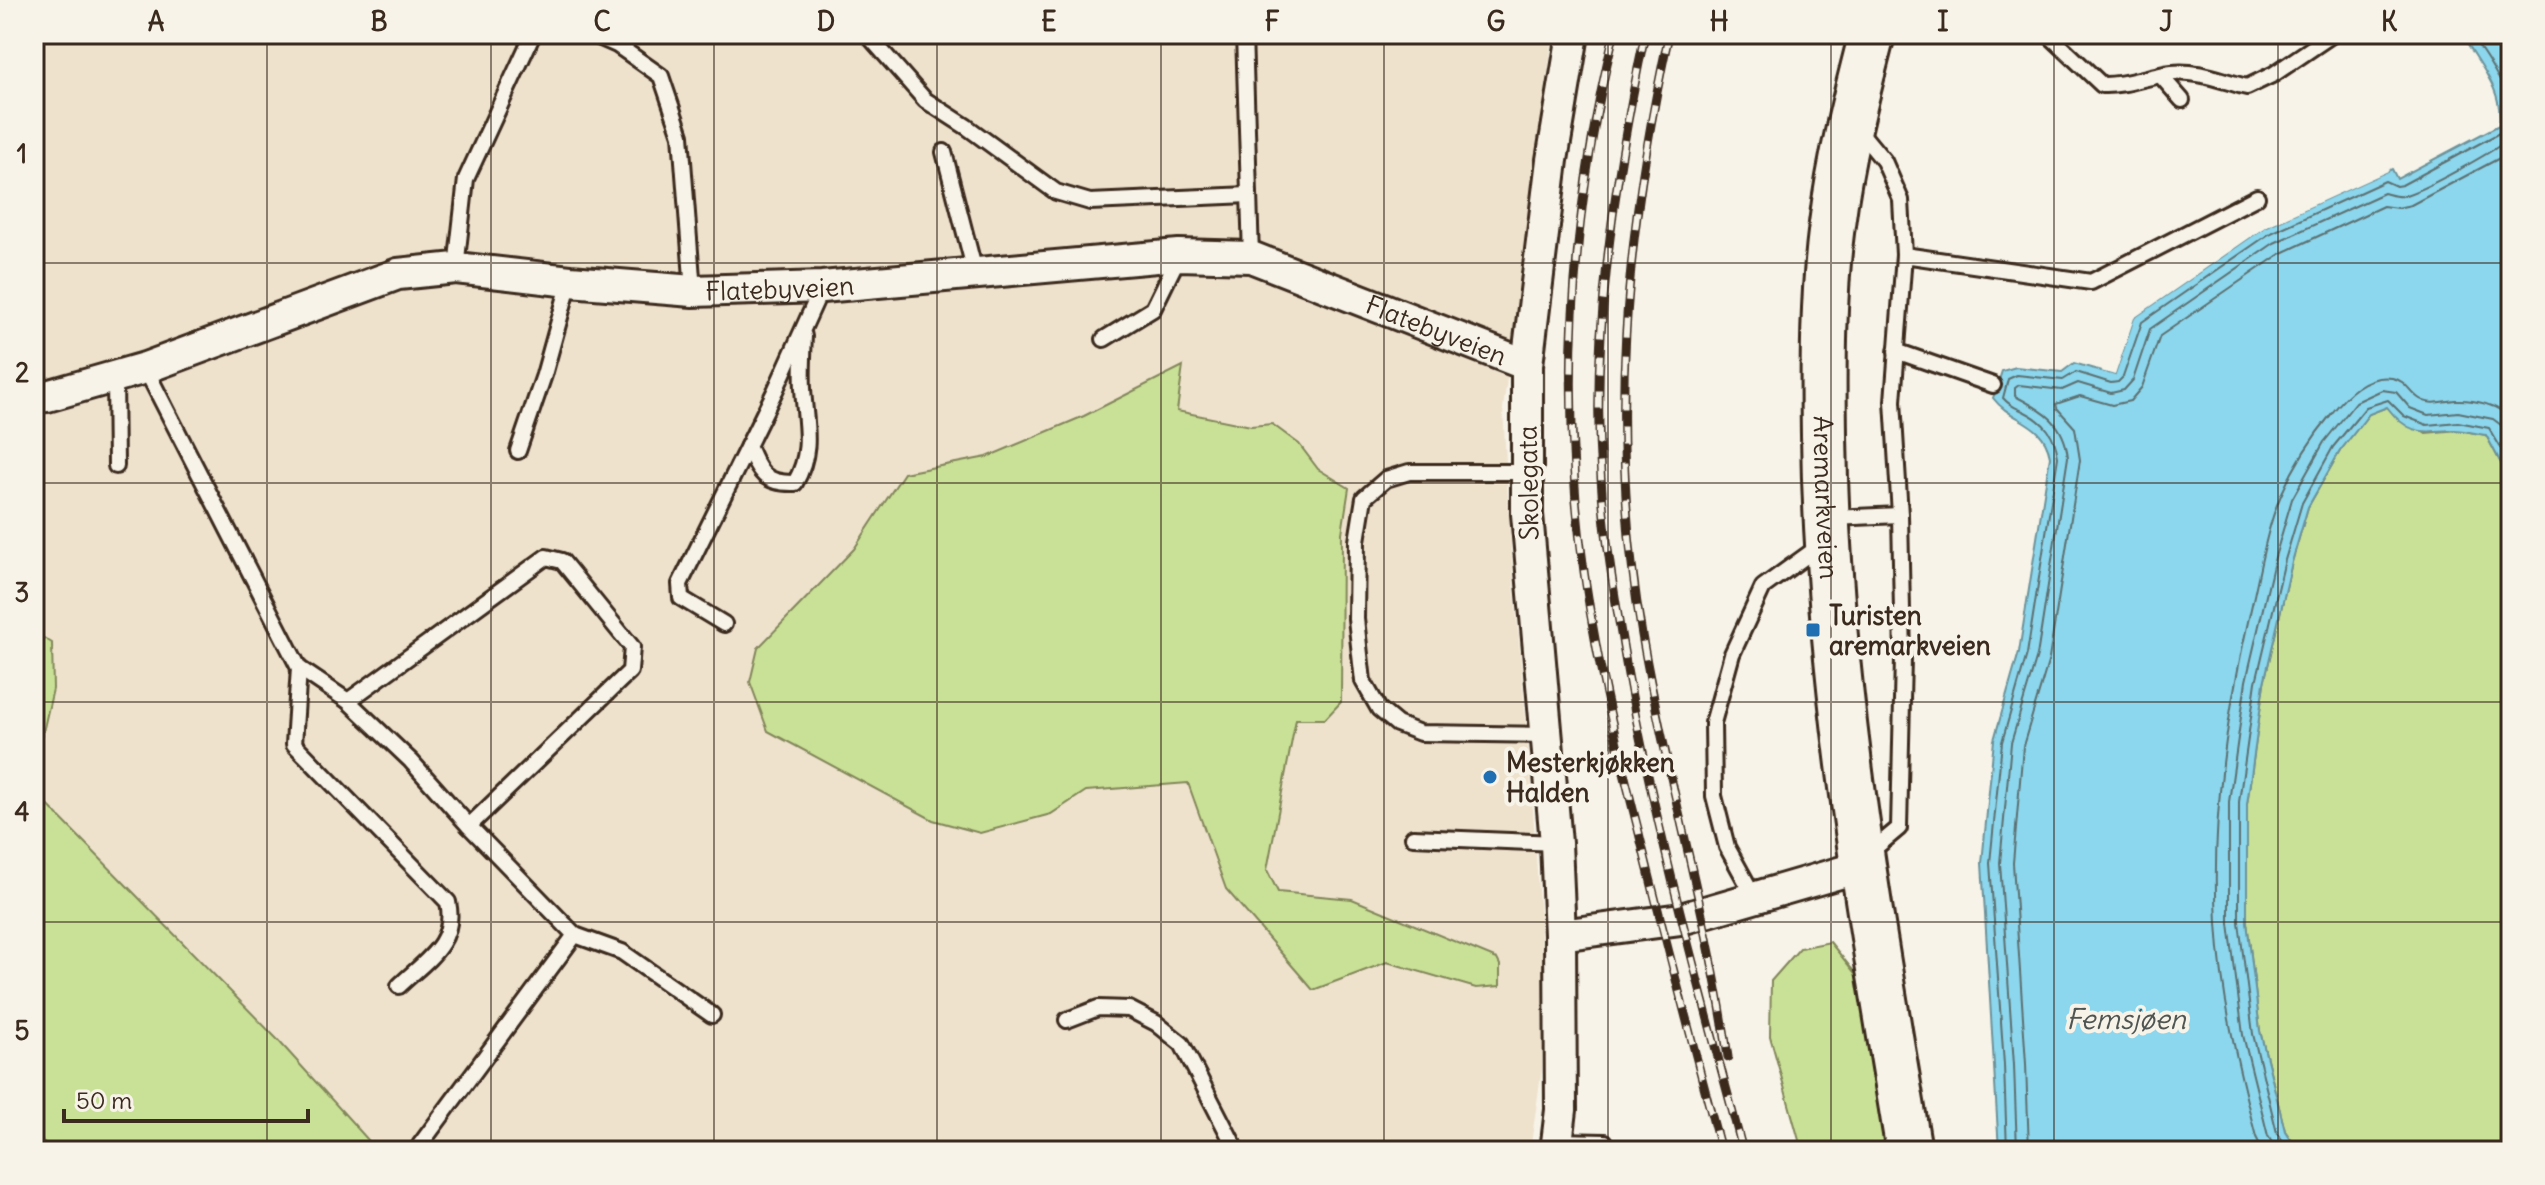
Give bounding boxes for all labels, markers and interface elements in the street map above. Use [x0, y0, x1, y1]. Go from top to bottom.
text: A [148, 5, 165, 38]
text: B [370, 5, 388, 38]
text: C [593, 5, 611, 38]
text: D [817, 5, 835, 38]
text: E [1041, 5, 1057, 38]
text: F [1265, 5, 1280, 38]
text: G [1487, 5, 1506, 38]
text: H [1710, 5, 1728, 38]
text: I [1937, 5, 1949, 38]
text: J [2159, 5, 2173, 38]
text: K [2381, 5, 2398, 38]
text: 1 [17, 137, 27, 170]
street label: Flatebyveien [705, 268, 855, 307]
street label: Flatebyveien [1361, 287, 1512, 372]
text: 2 [15, 356, 29, 389]
street label: Aremarkveien [1807, 415, 1847, 580]
street label: Skolegata [1510, 425, 1546, 541]
text: 3 [15, 576, 29, 609]
place label: Turisten aremarkveien [1829, 599, 1991, 662]
marker: Turisten aremarkveien [1804, 621, 1822, 639]
place label: Mesterkjøkken Halden [1506, 746, 1675, 809]
marker: Mesterkjøkken Halden [1481, 768, 1499, 786]
text: 4 [14, 795, 30, 828]
water label: Femsjøen [2066, 1001, 2187, 1037]
text: 5 [15, 1014, 30, 1047]
scale bar [64, 1073, 308, 1123]
text: 50 m [76, 1085, 132, 1115]

